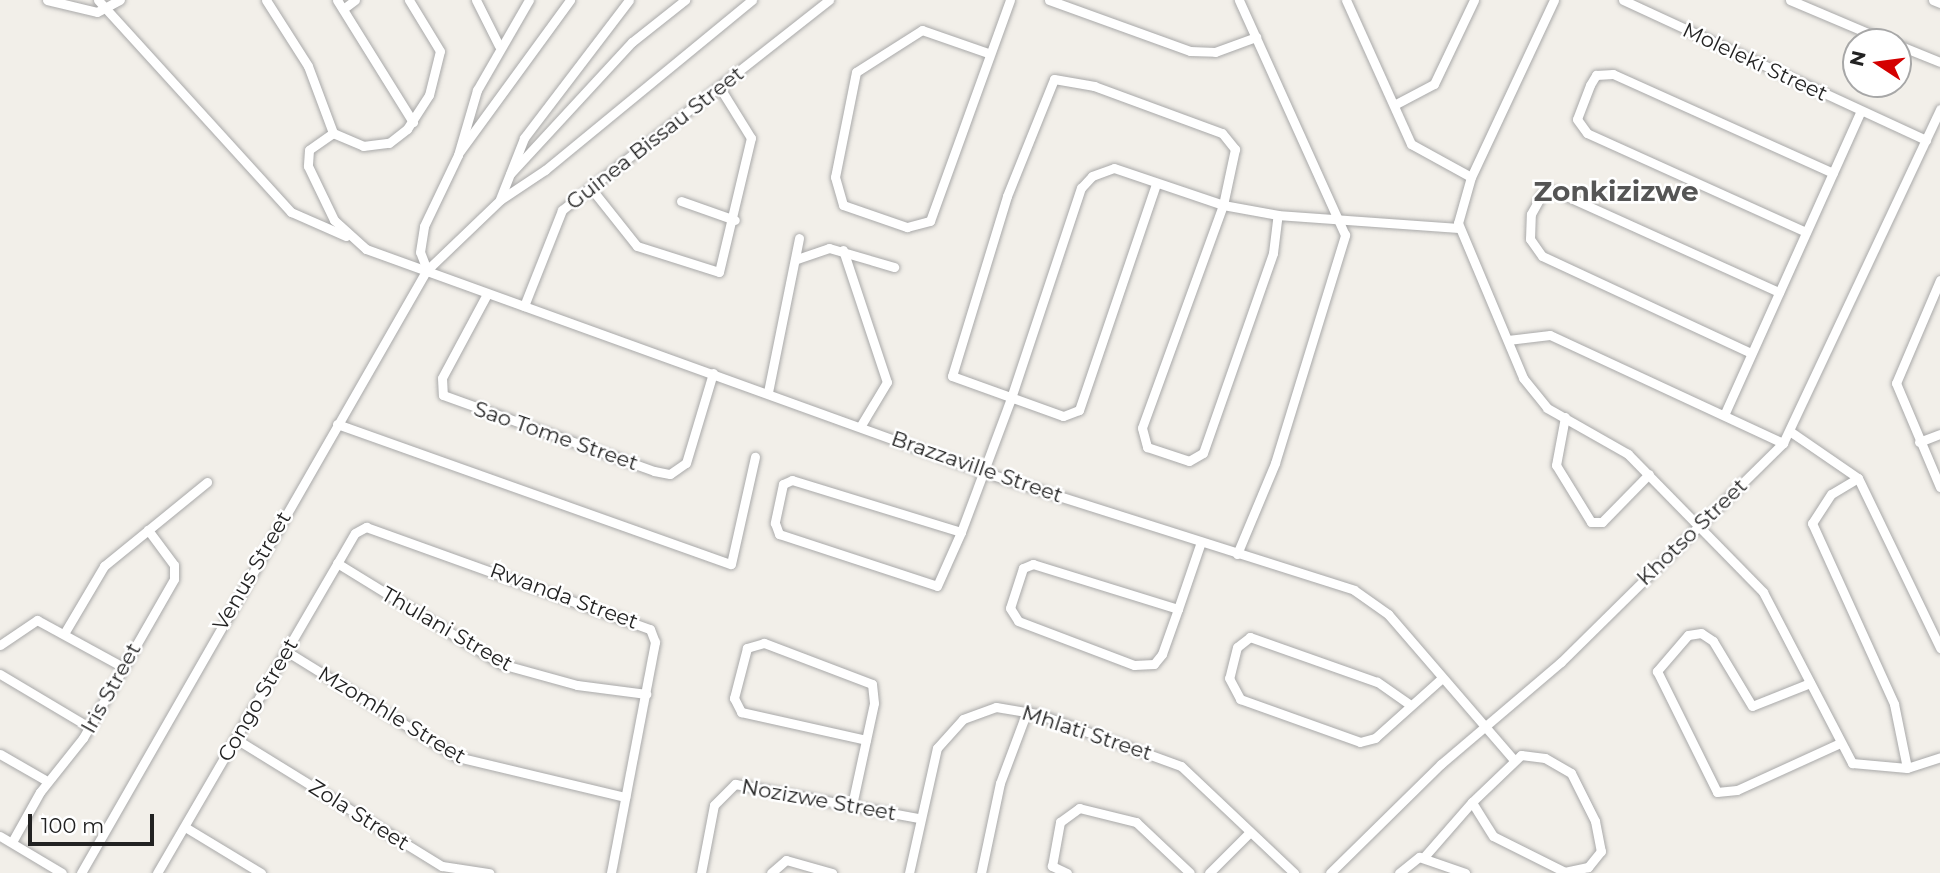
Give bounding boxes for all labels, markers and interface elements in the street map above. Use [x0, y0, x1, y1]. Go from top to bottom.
street label: Moleleki Street [1678, 17, 1832, 107]
north arrow [1842, 28, 1912, 98]
text: N [1845, 49, 1871, 69]
street label: Guinea Bissau Street [561, 61, 749, 215]
district label: Zonkizizwe [1533, 174, 1699, 208]
street label: Sao Tome Street [471, 396, 641, 476]
street label: Brazzaville Street [888, 426, 1066, 508]
street label: Khotso Street [1632, 473, 1752, 591]
street label: Venus Street [208, 507, 296, 635]
street label: Rwanda Street [487, 558, 641, 634]
street label: Thulani Street [377, 581, 517, 677]
street label: Congo Street [213, 634, 303, 766]
street label: Iris Street [76, 638, 146, 738]
street label: Mzomhle Street [314, 661, 470, 769]
street label: Mhlati Street [1019, 700, 1155, 766]
street label: Zola Street [304, 774, 414, 856]
street label: Nozizwe Street [740, 774, 898, 826]
scale bar [32, 800, 158, 844]
text: 100 m [41, 813, 104, 838]

